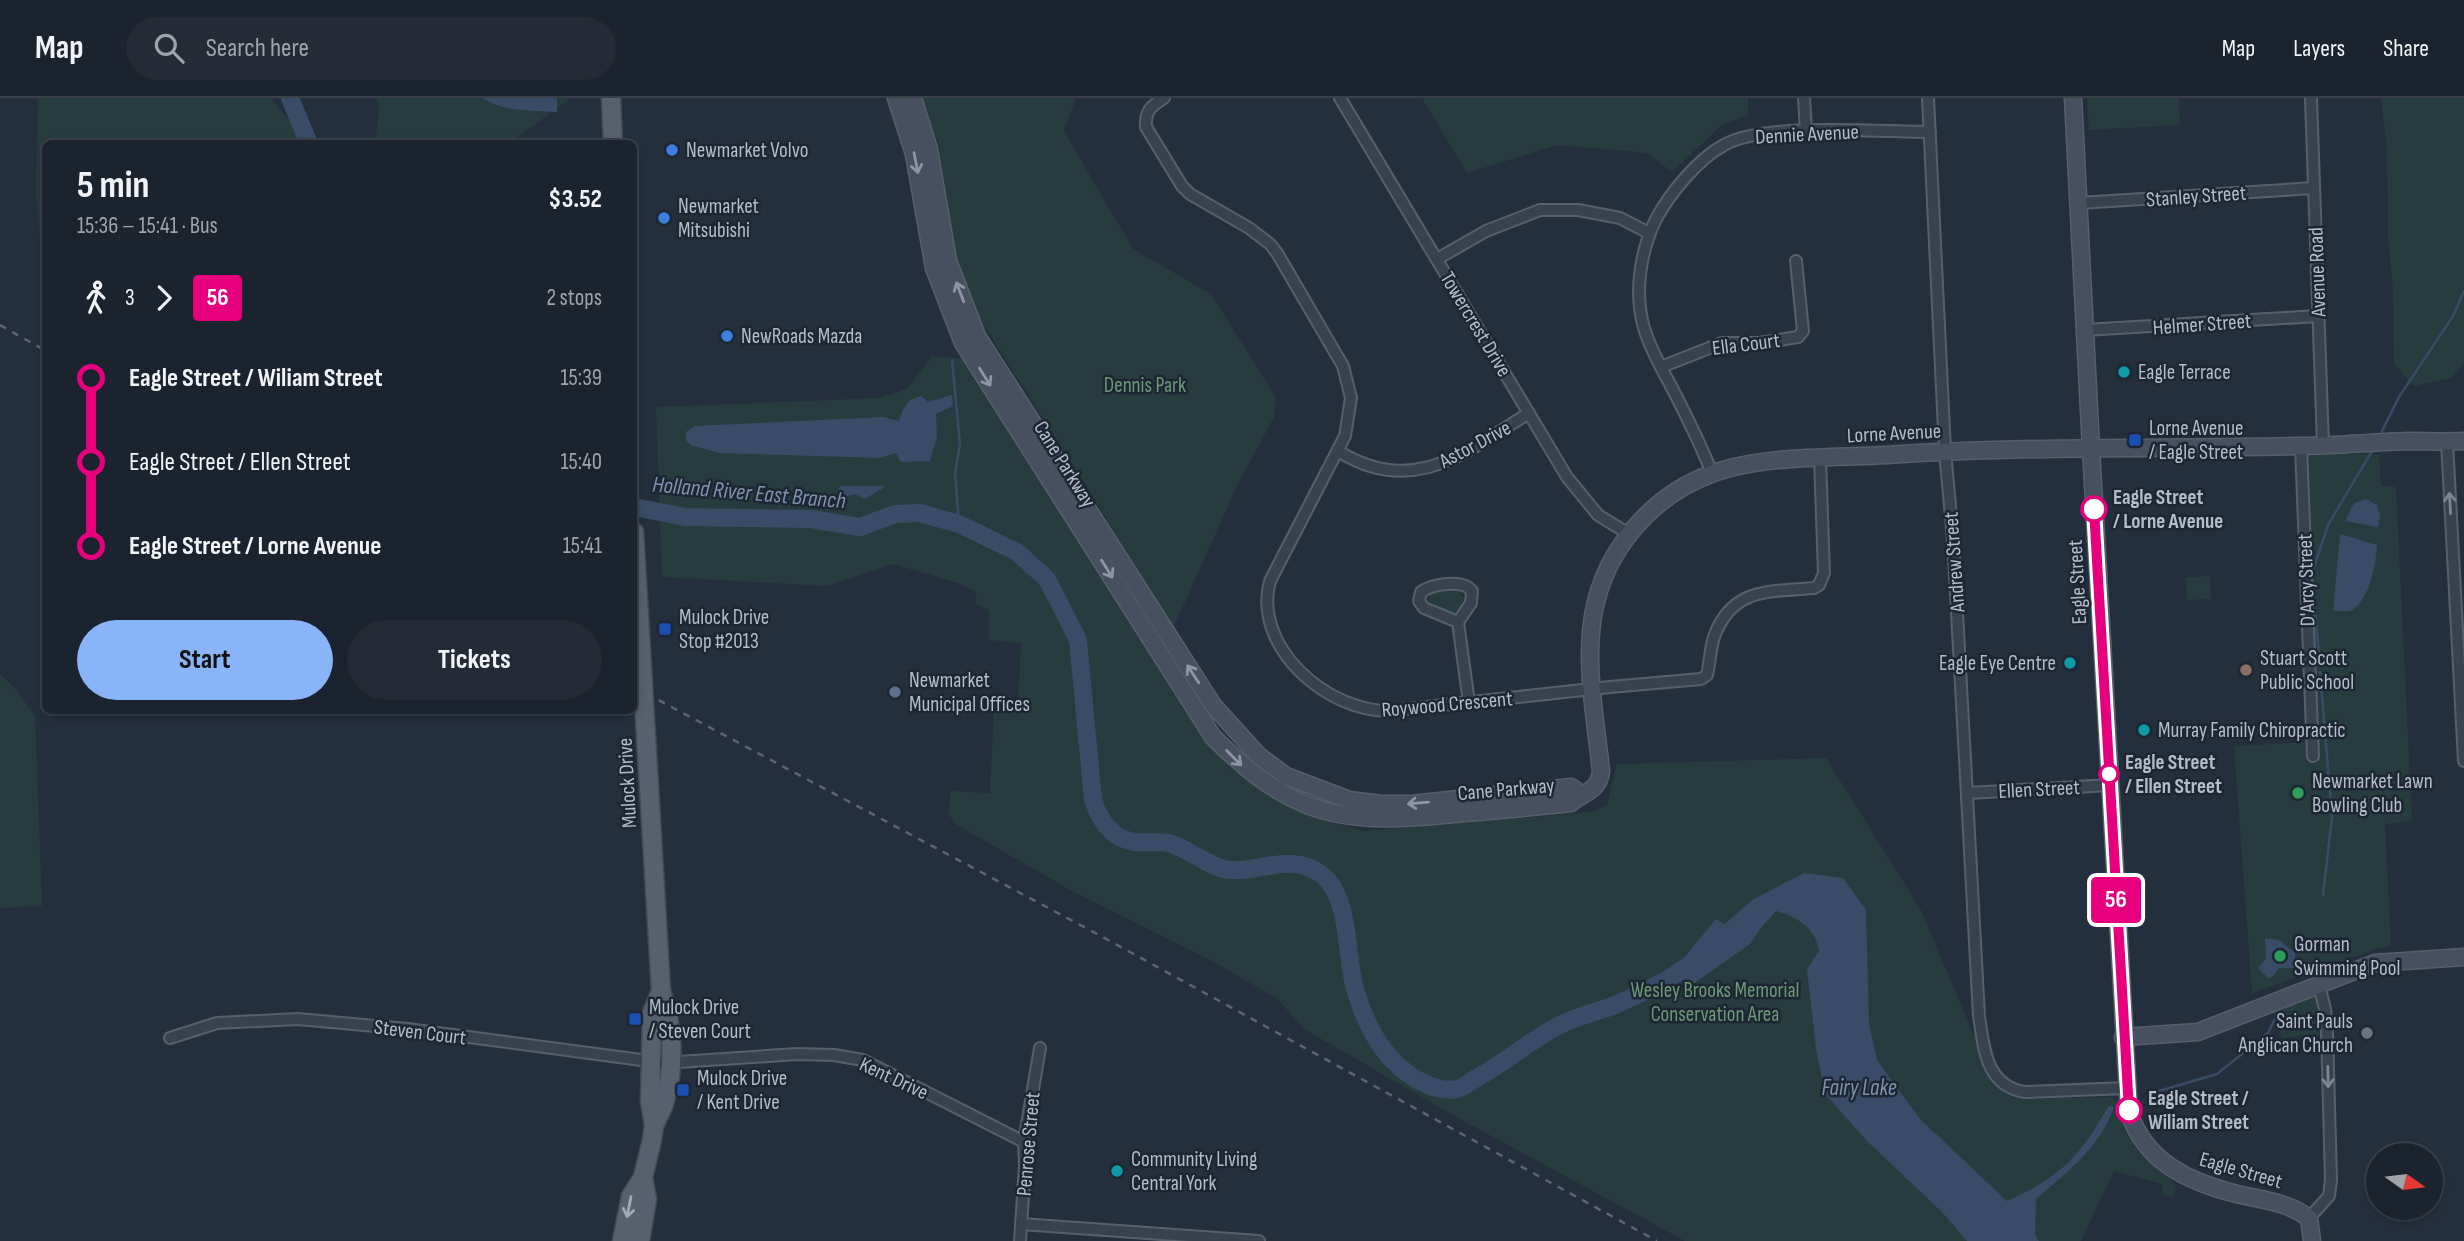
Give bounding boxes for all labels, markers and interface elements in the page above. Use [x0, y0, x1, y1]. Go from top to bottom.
search box [126, 17, 616, 80]
text: Map [35, 28, 84, 68]
icon: search [150, 29, 188, 67]
text: Search here [206, 33, 309, 64]
text: Map [2222, 34, 2255, 63]
text: Layers [2293, 34, 2345, 63]
text: Share [2383, 34, 2429, 63]
street label: Dennie Avenue [1755, 119, 1860, 150]
place label: Newmarket Volvo [686, 138, 808, 163]
marker: Newmarket Volvo [664, 142, 680, 158]
one-way arrow [909, 151, 923, 174]
text: 5 min [77, 163, 149, 208]
street label: Stanley Street [2145, 181, 2247, 212]
text: $3.52 [548, 184, 602, 215]
place label: Newmarket Mitsubishi [678, 194, 759, 243]
marker: Newmarket Mitsubishi [656, 210, 672, 226]
text: 15:36 – 15:41 · Bus [77, 212, 218, 240]
street label: Avenue Road [2303, 227, 2332, 318]
street label: Towercrest Drive [1434, 267, 1517, 381]
icon: walk [77, 279, 115, 317]
icon: forward [145, 279, 183, 317]
one-way arrow [952, 282, 965, 303]
text: 56 [207, 283, 228, 312]
text: 3 [125, 284, 135, 312]
text: 2 stops [546, 284, 602, 312]
street label: Helmer Street [2152, 309, 2252, 340]
place label: NewRoads Mazda [741, 324, 862, 349]
marker: NewRoads Mazda [719, 328, 735, 344]
street label: Ella Court [1711, 328, 1781, 361]
place label: Eagle Terrace [2138, 360, 2231, 385]
text: Eagle Street / Wiliam Street [129, 363, 383, 394]
text: 15:39 [561, 364, 602, 392]
marker: Eagle Terrace [2116, 364, 2132, 380]
one-way arrow [978, 367, 992, 387]
park label: Dennis Park [1104, 373, 1186, 398]
street label: Astor Drive [1434, 415, 1515, 474]
place label: Lorne Avenue / Eagle Street [2149, 416, 2243, 465]
street label: Cane Parkway [1028, 417, 1101, 512]
street label: Lorne Avenue [1846, 419, 1942, 448]
marker: Lorne Avenue / Eagle Street [2127, 432, 2143, 448]
text: Eagle Street / Ellen Street [129, 447, 351, 478]
text: 15:40 [561, 448, 602, 476]
water label: Holland River East Branch [651, 471, 847, 515]
place label: Eagle Street / Lorne Avenue [2113, 485, 2223, 534]
one-way arrow [2444, 492, 2457, 515]
marker: Eagle Street / Lorne Avenue [2081, 496, 2107, 522]
street label: Andrew Street [1939, 511, 1971, 614]
text: Eagle Street / Lorne Avenue [129, 531, 381, 562]
text: 15:41 [563, 532, 602, 560]
street label: D'Arcy Street [2292, 533, 2321, 627]
street label: Eagle Street [2063, 539, 2092, 625]
one-way arrow [1100, 559, 1114, 579]
place label: Mulock Drive Stop #2013 [679, 605, 769, 654]
button: Start [77, 620, 333, 700]
button: Tickets [347, 620, 602, 700]
marker: Mulock Drive Stop #2013 [657, 621, 673, 637]
place label: Stuart Scott Public School [2260, 646, 2354, 695]
place label: Eagle Eye Centre [1939, 651, 2056, 676]
marker: Eagle Eye Centre [2062, 655, 2078, 671]
marker: Stuart Scott Public School [2238, 662, 2254, 678]
one-way arrow [1185, 664, 1199, 684]
place label: Newmarket Municipal Offices [909, 668, 1030, 717]
marker: Newmarket Municipal Offices [887, 684, 903, 700]
street label: Roywood Crescent [1380, 686, 1514, 723]
place label: Murray Family Chiropractic [2158, 718, 2346, 743]
marker: Murray Family Chiropractic [2136, 722, 2152, 738]
street label: Mulock Drive [613, 737, 642, 829]
one-way arrow [1225, 749, 1242, 766]
place label: Eagle Street / Ellen Street [2125, 750, 2222, 799]
marker: Eagle Street / Ellen Street [2099, 764, 2119, 784]
place label: Newmarket Lawn Bowling Club [2312, 769, 2433, 818]
street label: Cane Parkway [1457, 773, 1555, 806]
street label: Ellen Street [1998, 775, 2080, 804]
marker: Newmarket Lawn Bowling Club [2290, 785, 2306, 801]
one-way arrow [1407, 797, 1430, 810]
line badge: 56 [2084, 877, 2148, 923]
text: 56 [2105, 885, 2127, 914]
place label: Gorman Swimming Pool [2294, 932, 2400, 981]
marker: Gorman Swimming Pool [2272, 948, 2288, 964]
park label: Wesley Brooks Memorial Conservation Area [1630, 978, 1800, 1027]
place label: Mulock Drive / Steven Court [649, 995, 751, 1044]
place label: Saint Pauls Anglican Church [2237, 1009, 2353, 1058]
marker: Mulock Drive / Steven Court [627, 1011, 643, 1027]
street label: Steven Court [373, 1014, 467, 1051]
marker: Saint Pauls Anglican Church [2359, 1025, 2375, 1041]
street label: Kent Drive [855, 1052, 932, 1105]
one-way arrow [2322, 1065, 2335, 1088]
place label: Mulock Drive / Kent Drive [697, 1066, 787, 1115]
water label: Fairy Lake [1821, 1074, 1897, 1102]
marker: Mulock Drive / Kent Drive [675, 1082, 691, 1098]
place label: Eagle Street / Wiliam Street [2148, 1086, 2249, 1135]
street label: Penrose Street [1011, 1091, 1045, 1197]
marker: Eagle Street / Wiliam Street [2116, 1097, 2142, 1123]
north arrow [2366, 1143, 2443, 1220]
map controls [2366, 1143, 2443, 1220]
place label: Community Living Central York [1131, 1147, 1257, 1196]
street label: Eagle Street [2197, 1147, 2285, 1194]
marker: Community Living Central York [1109, 1163, 1125, 1179]
one-way arrow [621, 1195, 635, 1218]

